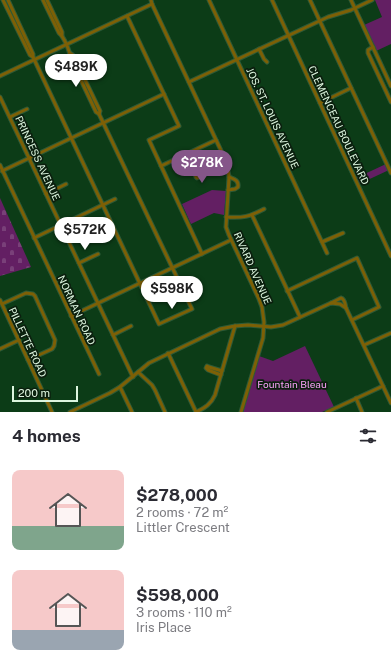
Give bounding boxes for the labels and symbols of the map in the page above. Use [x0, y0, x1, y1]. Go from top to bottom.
pin: $489K [48, 54, 104, 88]
street label: CLEMENCEAU BOULEVARD [306, 64, 372, 187]
street label: JOS. ST. LOUIS AVENUE [244, 66, 302, 170]
street label: PRINCESS AVENUE [13, 114, 63, 202]
pin: $278K [174, 150, 230, 184]
pin: $572K [57, 217, 113, 251]
street label: RIVARD AVENUE [232, 230, 274, 306]
street label: NORMAN ROAD [56, 273, 98, 347]
pin: $598K [144, 276, 200, 310]
street label: PILLETTE ROAD [7, 305, 49, 379]
park label: Fountain Bleau [257, 378, 327, 390]
scale bar [12, 384, 78, 403]

